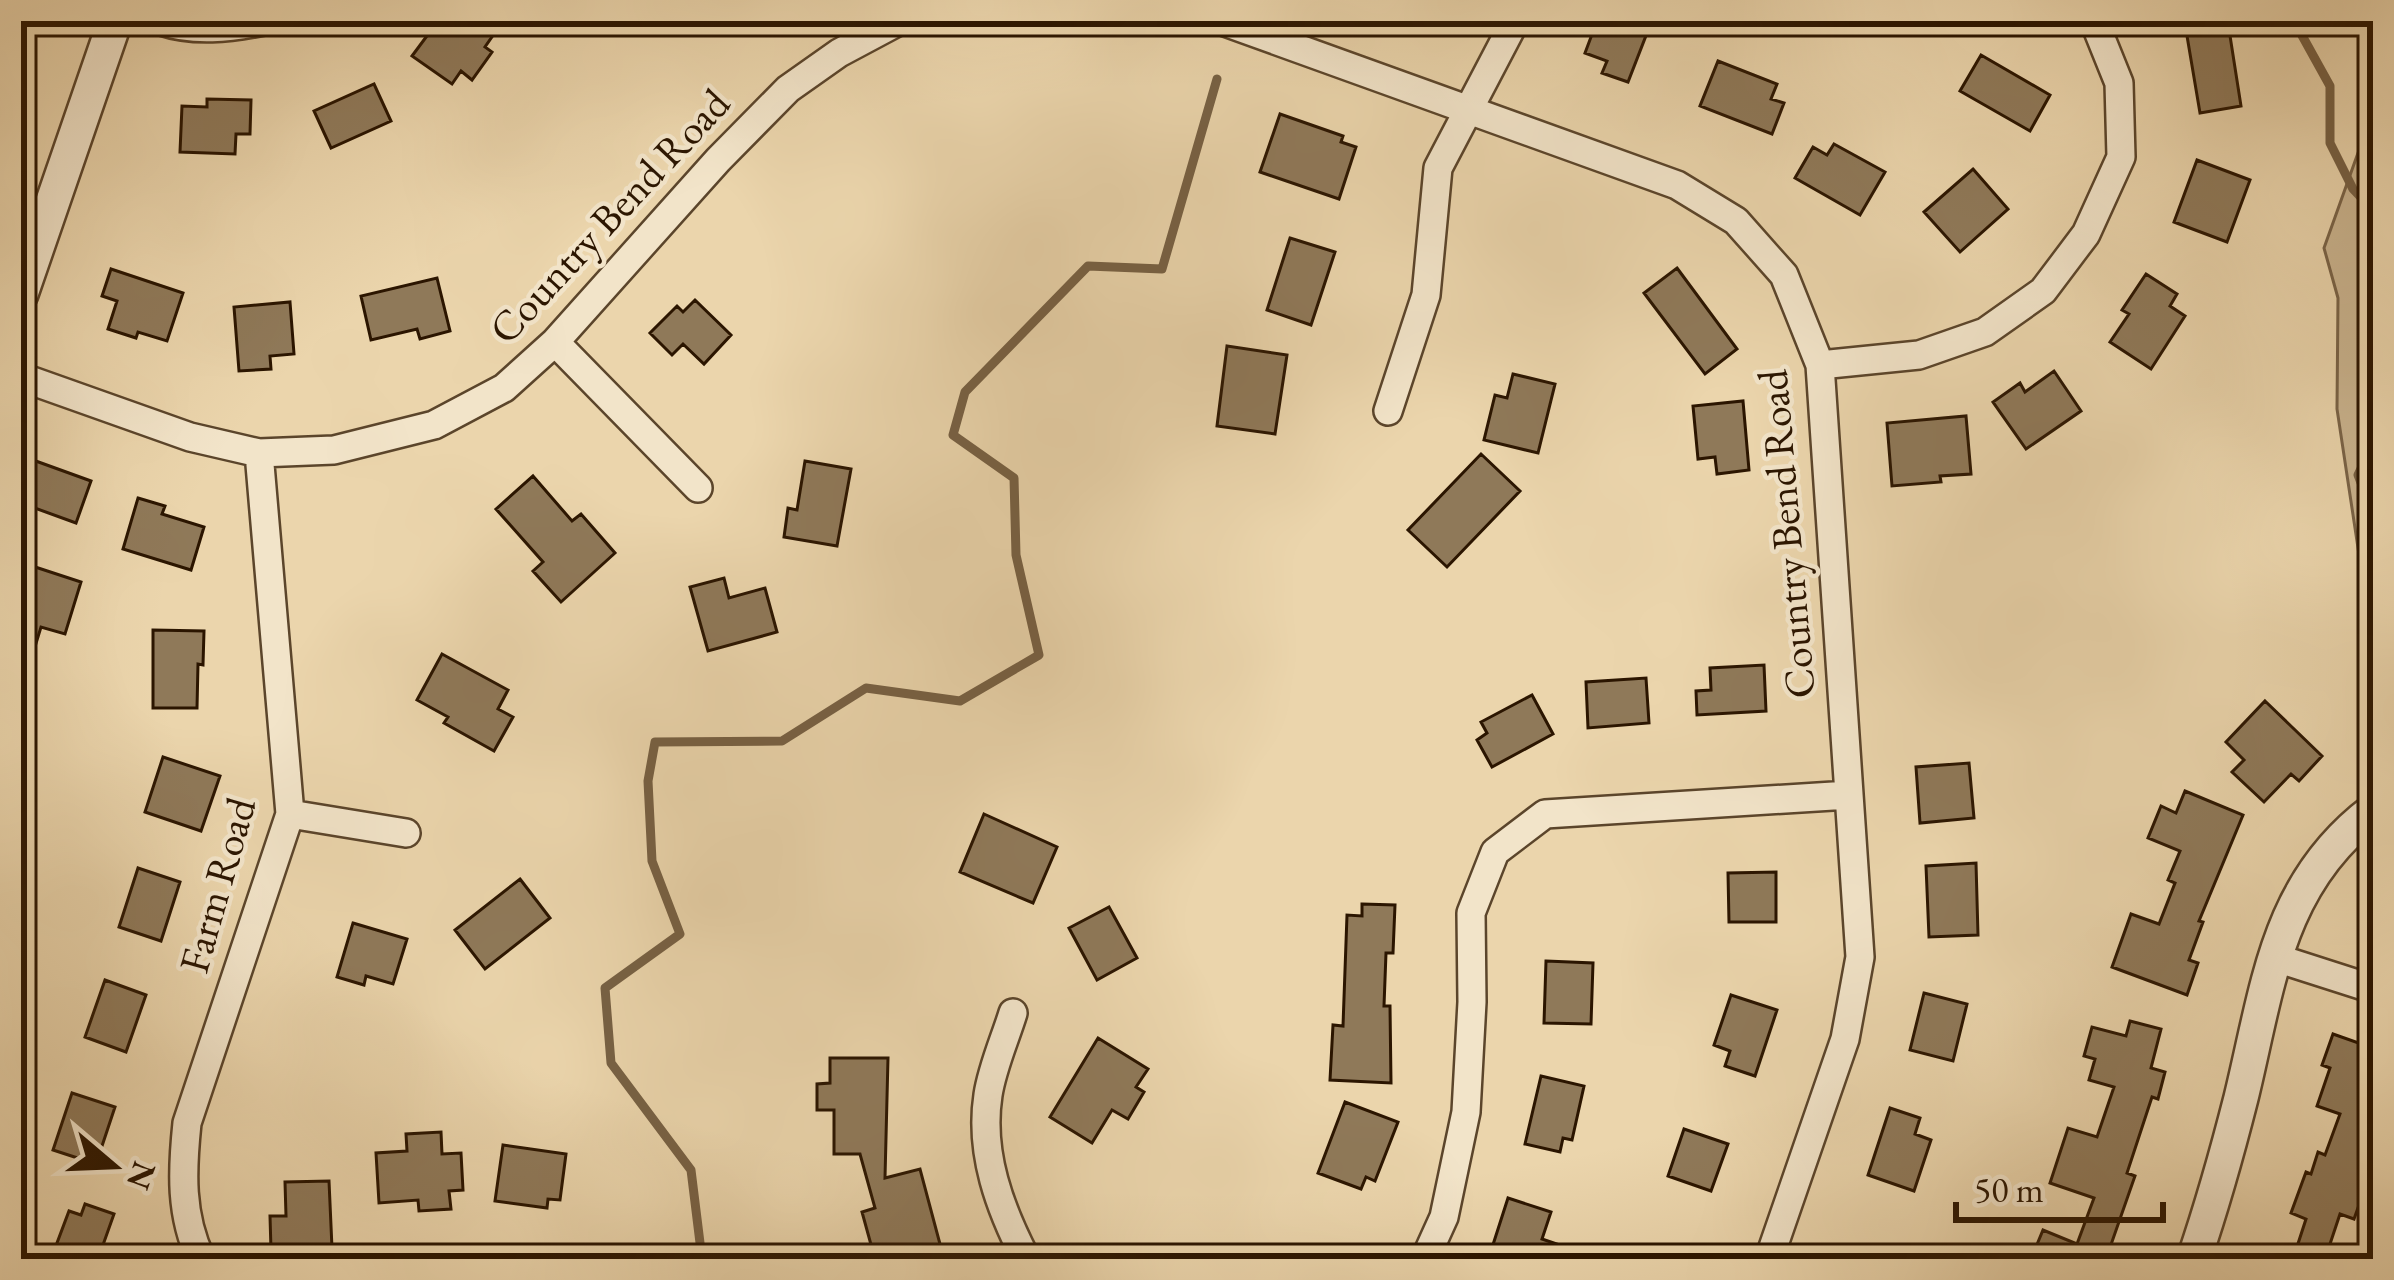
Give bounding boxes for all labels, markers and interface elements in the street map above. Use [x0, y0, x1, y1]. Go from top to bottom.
street label: Country Bend Road [476, 76, 742, 355]
street label: Country Bend Road [1744, 367, 1828, 701]
street label: Farm Road [166, 790, 268, 979]
north arrow [54, 1106, 174, 1226]
scale bar [1956, 1148, 2163, 1222]
text: N [117, 1156, 167, 1196]
text: 50 m [1974, 1166, 2044, 1213]

